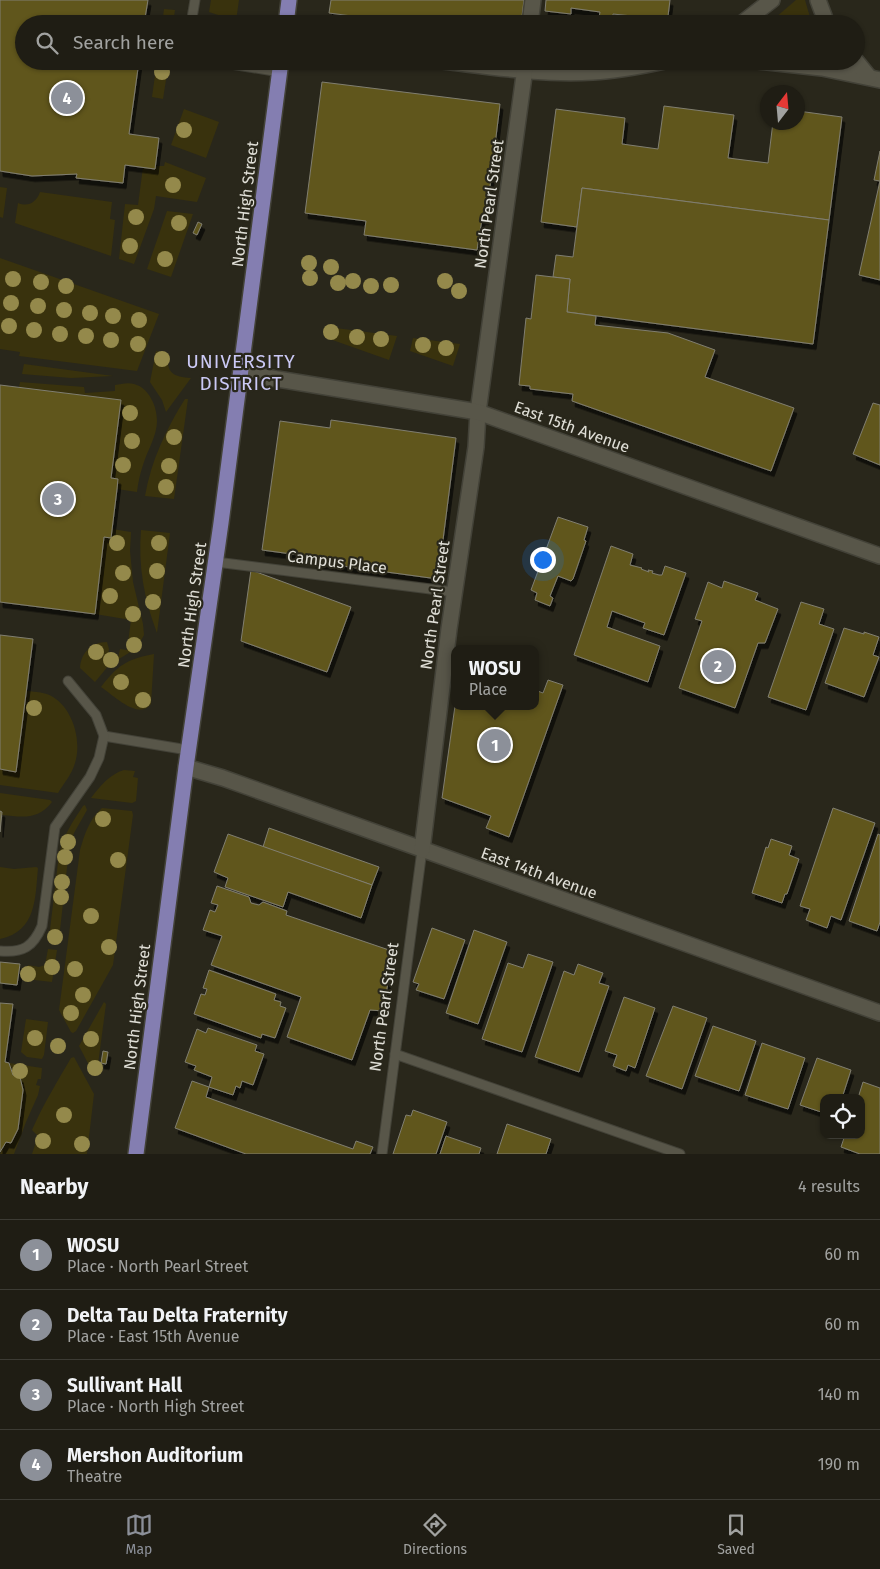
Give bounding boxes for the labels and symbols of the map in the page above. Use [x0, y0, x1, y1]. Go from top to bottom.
pin: 4 [51, 79, 83, 117]
north arrow [760, 85, 805, 130]
street label: North Pearl Street [471, 138, 508, 270]
street label: North High Street [228, 140, 262, 268]
district label: UNIVERSITY DISTRICT [186, 350, 296, 395]
street label: East 15th Avenue [512, 397, 632, 457]
pin: 3 [42, 480, 74, 518]
street label: North Pearl Street [417, 539, 454, 671]
street label: North High Street [174, 541, 210, 669]
street label: Campus Place [286, 546, 388, 578]
your location [530, 547, 556, 573]
pin: 2 [702, 647, 734, 685]
pin: 1 [479, 726, 511, 764]
street label: East 14th Avenue [478, 843, 600, 903]
street label: North Pearl Street [366, 941, 403, 1073]
street label: North High Street [120, 943, 154, 1071]

